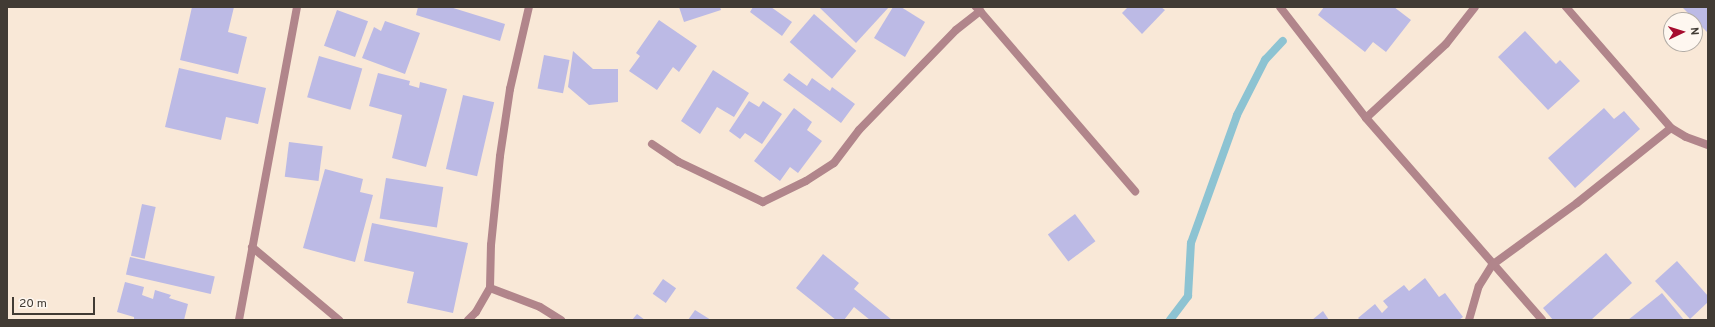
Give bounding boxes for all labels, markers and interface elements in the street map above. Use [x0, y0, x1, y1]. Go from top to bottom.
north arrow [1663, 12, 1703, 52]
text: N [1687, 27, 1701, 36]
scale bar [14, 289, 97, 315]
text: 20 m [19, 296, 47, 312]

